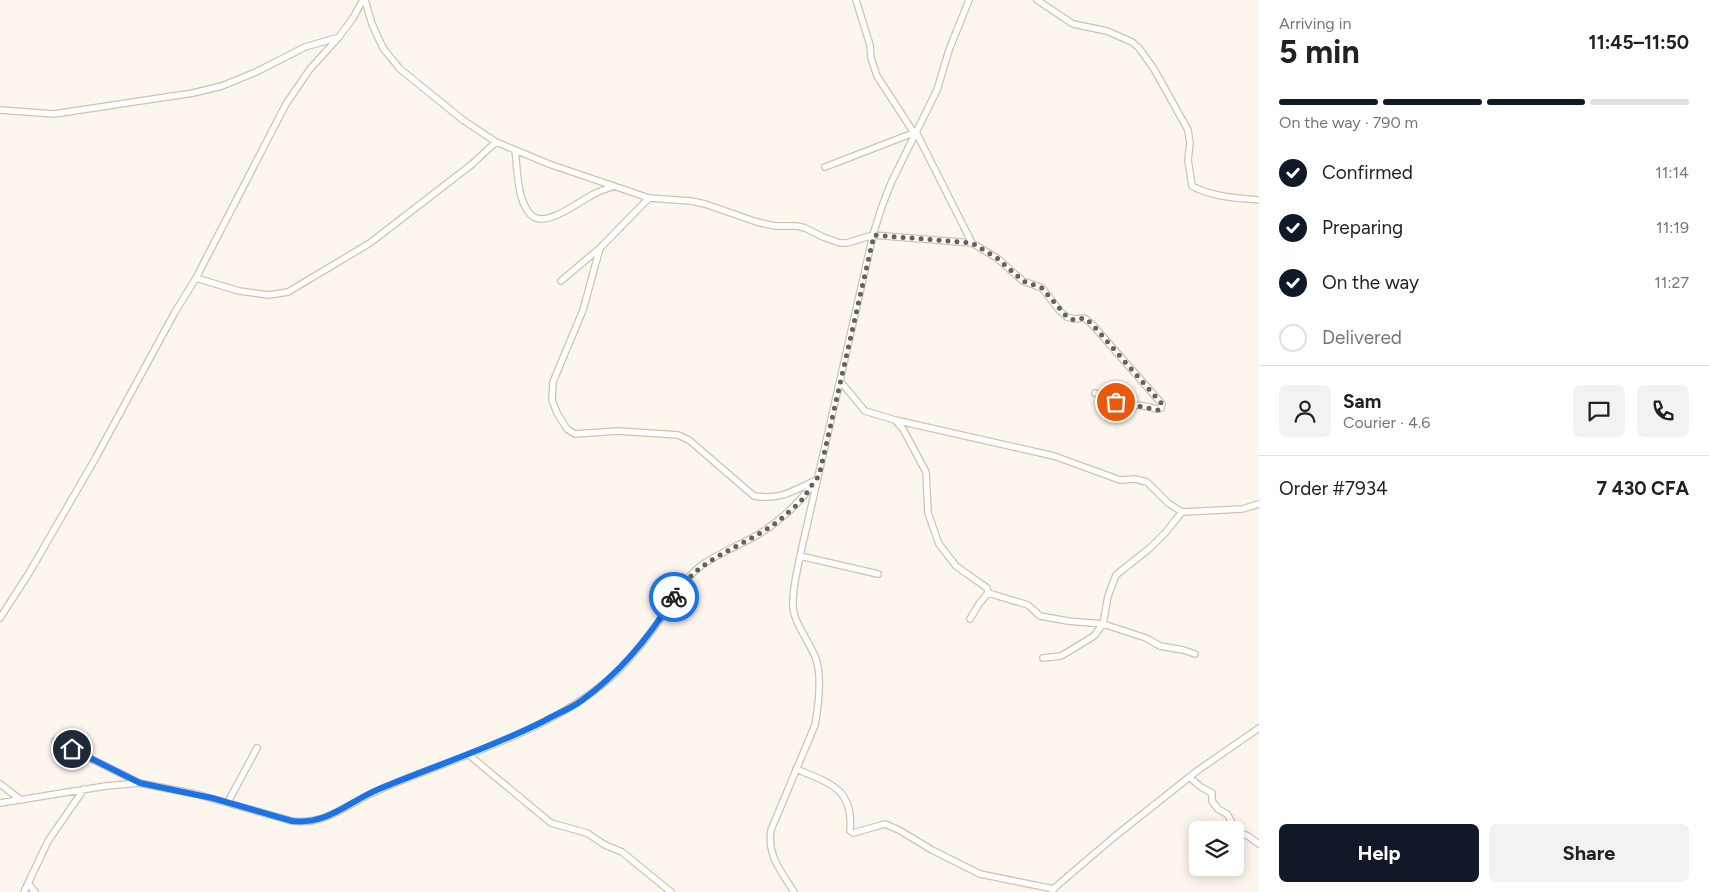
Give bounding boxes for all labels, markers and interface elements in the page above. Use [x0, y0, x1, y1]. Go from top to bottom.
text: Arriving in [1279, 14, 1351, 33]
text: 11:45–11:50 [1589, 31, 1689, 54]
text: 5 min [1279, 33, 1360, 71]
text: On the way · 790 m [1279, 113, 1418, 132]
icon: check [1279, 159, 1307, 187]
text: Confirmed [1322, 161, 1413, 184]
text: 11:14 [1655, 163, 1689, 182]
icon: check [1279, 214, 1307, 242]
text: Preparing [1322, 216, 1403, 239]
text: 11:19 [1656, 218, 1689, 237]
icon: check [1279, 269, 1307, 297]
text: On the way [1322, 271, 1419, 294]
text: 11:27 [1654, 273, 1689, 292]
text: Delivered [1322, 326, 1402, 349]
pin [1095, 381, 1137, 423]
button: person [1279, 385, 1331, 437]
button: chat [1573, 385, 1625, 437]
button: phone [1637, 385, 1689, 437]
icon: bag [1102, 388, 1130, 416]
text: Sam [1343, 390, 1381, 413]
text: Courier · 4.6 [1343, 413, 1430, 432]
text: Order #7934 [1279, 477, 1388, 500]
text: 7 430 CFA [1597, 477, 1689, 500]
courier [649, 572, 699, 622]
icon: bike [660, 583, 688, 611]
pin [51, 728, 93, 770]
icon: home [58, 735, 86, 763]
map controls [1189, 821, 1244, 876]
button: layers [1189, 821, 1244, 876]
button: Help [1279, 824, 1479, 882]
button: Share [1489, 824, 1689, 882]

